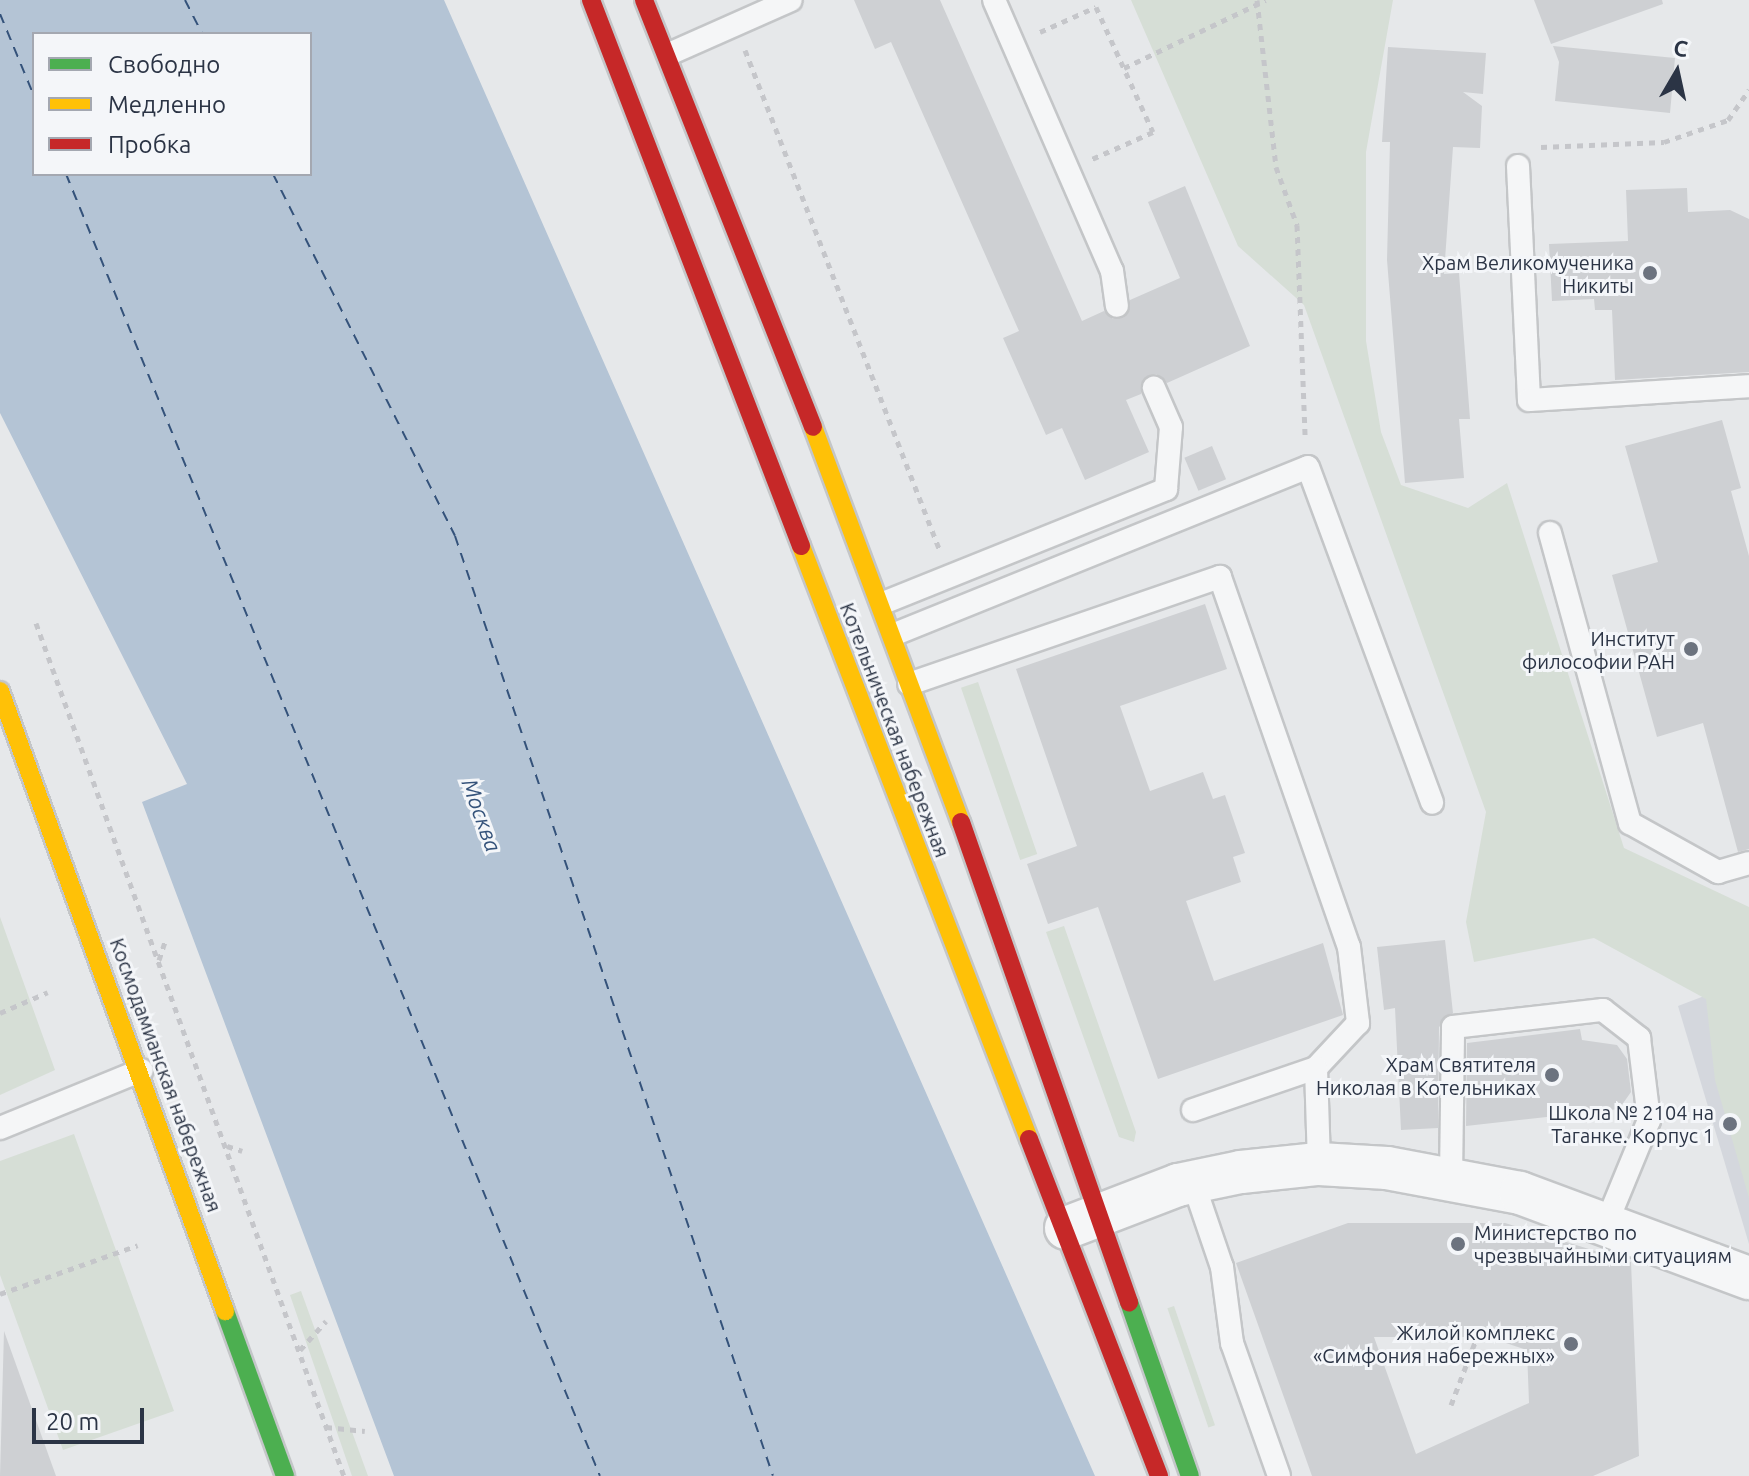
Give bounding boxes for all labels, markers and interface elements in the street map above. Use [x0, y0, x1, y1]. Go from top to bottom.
legend [32, 32, 312, 176]
north arrow [1637, 32, 1717, 112]
text: С [1672, 34, 1690, 61]
text: Свободно [108, 51, 220, 78]
text: Медленно [108, 91, 226, 118]
text: Пробка [108, 131, 191, 158]
place label: Храм Великомученика Никиты [1422, 250, 1634, 297]
marker: Храм Великомученика Никиты [1641, 264, 1659, 282]
street label: Котельническая набережная [835, 599, 955, 861]
place label: Институт философии РАН [1522, 626, 1675, 673]
marker: Институт философии РАН [1682, 640, 1700, 658]
water label: Москва [457, 775, 507, 855]
street label: Космодамианская набережная [105, 935, 227, 1215]
place label: Храм Святителя Николая в Котельниках [1316, 1052, 1536, 1099]
marker: Храм Святителя Николая в Котельниках [1543, 1066, 1561, 1084]
place label: Школа № 2104 на Таганке. Корпус 1 [1548, 1100, 1714, 1147]
marker: Школа № 2104 на Таганке. Корпус 1 [1721, 1115, 1739, 1133]
place label: Министерство по чрезвычайными ситуациям [1474, 1220, 1732, 1267]
marker: Министерство по чрезвычайными ситуациям [1449, 1235, 1467, 1253]
place label: Жилой комплекс «Симфония набережных» [1313, 1320, 1555, 1367]
marker: Жилой комплекс «Симфония набережных» [1562, 1335, 1580, 1353]
scale bar [36, 1392, 148, 1442]
text: 20 m [46, 1408, 99, 1435]

